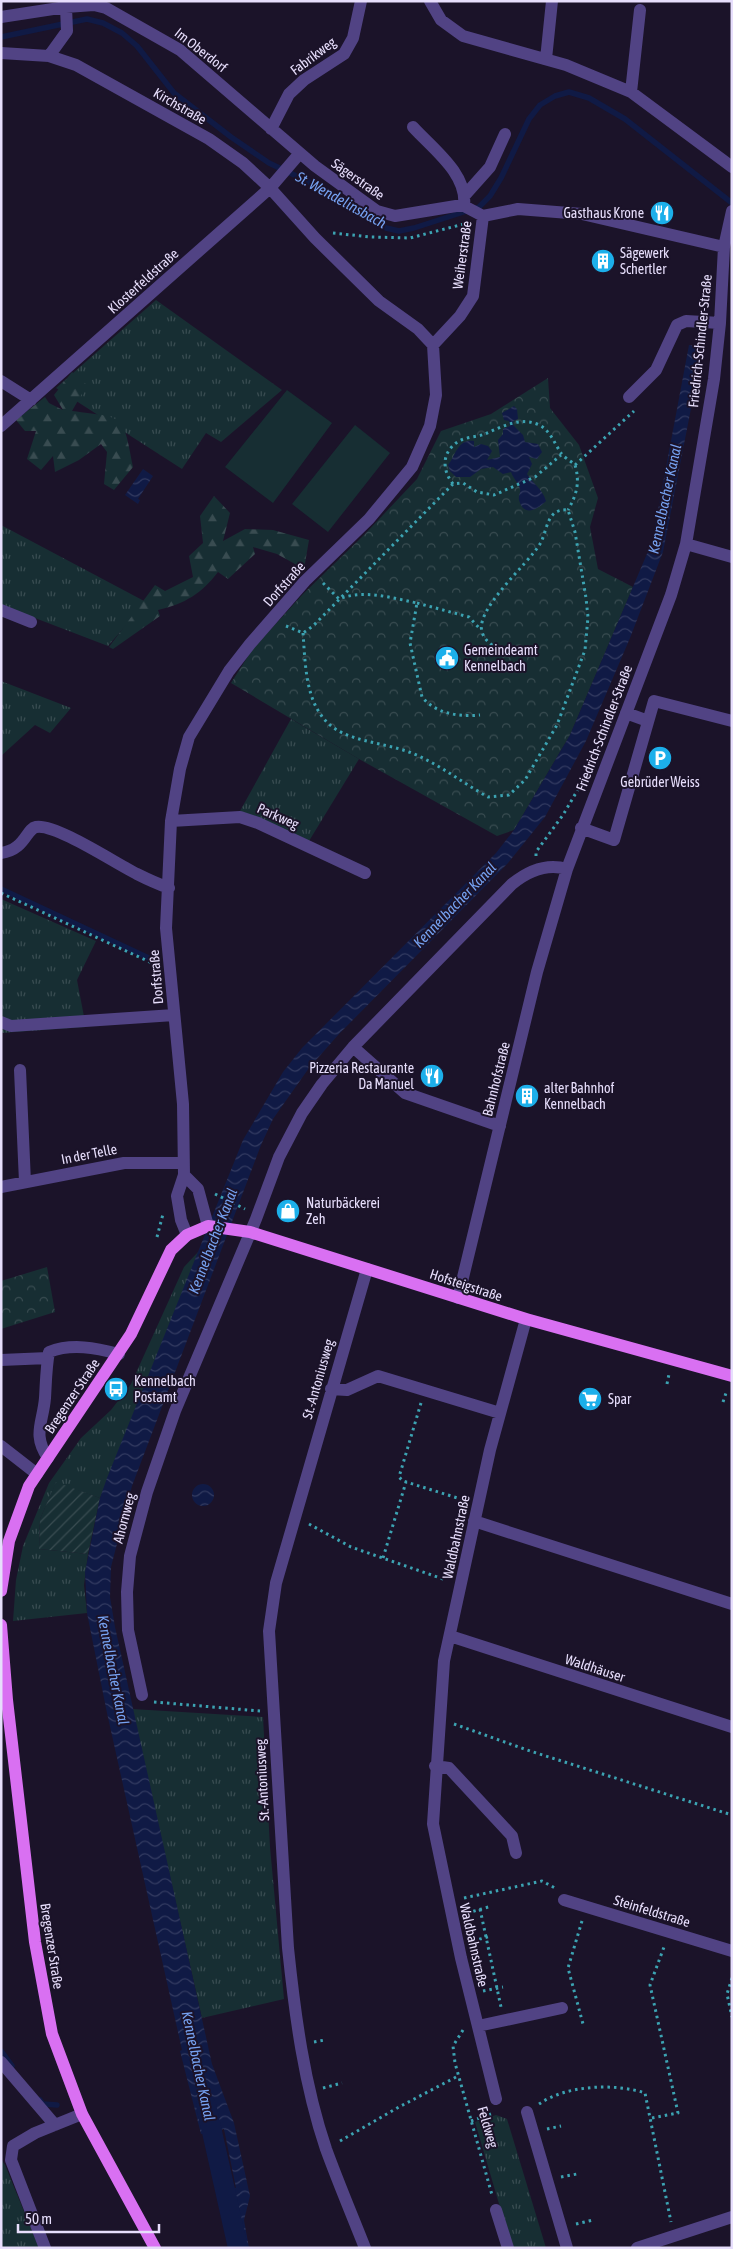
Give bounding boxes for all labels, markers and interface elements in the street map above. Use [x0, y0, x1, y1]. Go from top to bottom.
street label: Im Oberdorf [172, 25, 230, 75]
street label: Fabrikweg [287, 34, 339, 78]
street label: Kirchstraße [151, 84, 209, 128]
street label: Sägerstraße [328, 155, 388, 203]
water label: St. Wendelinsbach [292, 167, 389, 231]
restaurant icon: Gasthaus Krone [649, 200, 675, 226]
place label: Gasthaus Krone [563, 205, 644, 221]
street label: Weiherstraße [449, 220, 475, 290]
street label: Klosterfeldstraße [105, 245, 181, 317]
place label: Sägewerk Schertler [620, 245, 669, 277]
building icon: Sägewerk Schertler [590, 248, 616, 274]
street label: Friedrich-Schindler-Straße [685, 274, 715, 408]
water label: Kennelbacher Kanal [645, 443, 684, 555]
street label: Dorfstraße [260, 558, 308, 610]
place label: Gemeindeamt Kennelbach [464, 642, 538, 674]
public building icon: Gemeindeamt Kennelbach [434, 645, 460, 671]
street label: Friedrich-Schindler-Straße [573, 663, 635, 793]
parking icon: Gebrüder Weiss [647, 745, 673, 771]
place label: Gebrüder Weiss [620, 774, 700, 790]
street label: Parkweg [255, 800, 301, 832]
water label: Kennelbacher Kanal [410, 859, 500, 951]
street label: Dorfstraße [146, 949, 166, 1005]
street label: Bahnhofstraße [479, 1040, 513, 1118]
place label: Pizzeria Restaurante Da Manuel [309, 1060, 414, 1092]
restaurant icon: Pizzeria Restaurante Da Manuel [419, 1063, 445, 1089]
place label: alter Bahnhof Kennelbach [544, 1080, 615, 1112]
building icon: alter Bahnhof Kennelbach [514, 1083, 540, 1109]
street label: In der Telle [60, 1141, 118, 1167]
water label: Kennelbacher Kanal [185, 1186, 240, 1296]
place label: Naturbäckerei Zeh [306, 1195, 380, 1227]
shop icon: Naturbäckerei Zeh [275, 1198, 301, 1224]
street label: Hofsteigstraße [428, 1266, 504, 1304]
street label: St.-Antoniusweg [299, 1337, 337, 1421]
street label: Bregenzer Straße [41, 1356, 103, 1436]
place label: Kennelbach Postamt [134, 1373, 196, 1405]
bus stop icon: Kennelbach Postamt [103, 1376, 129, 1402]
supermarket icon: Spar [577, 1386, 603, 1412]
place label: Spar [608, 1391, 632, 1407]
street label: Ahornweg [110, 1491, 138, 1545]
street label: Waldbahnstraße [439, 1494, 473, 1580]
water label: Kennelbacher Kanal [94, 1613, 132, 1726]
street label: Waldhäuser [563, 1651, 628, 1685]
street label: St.-Antoniusweg [252, 1738, 272, 1822]
street label: Steinfeldstraße [612, 1892, 692, 1930]
street label: Bregenzer Straße [37, 1902, 67, 1990]
street label: Waldbahnstraße [457, 1902, 491, 1988]
water label: Kennelbacher Kanal [179, 2010, 218, 2122]
street label: Feldweg [474, 2104, 502, 2150]
scale bar [18, 2202, 159, 2234]
text: 50 m [25, 2210, 52, 2227]

